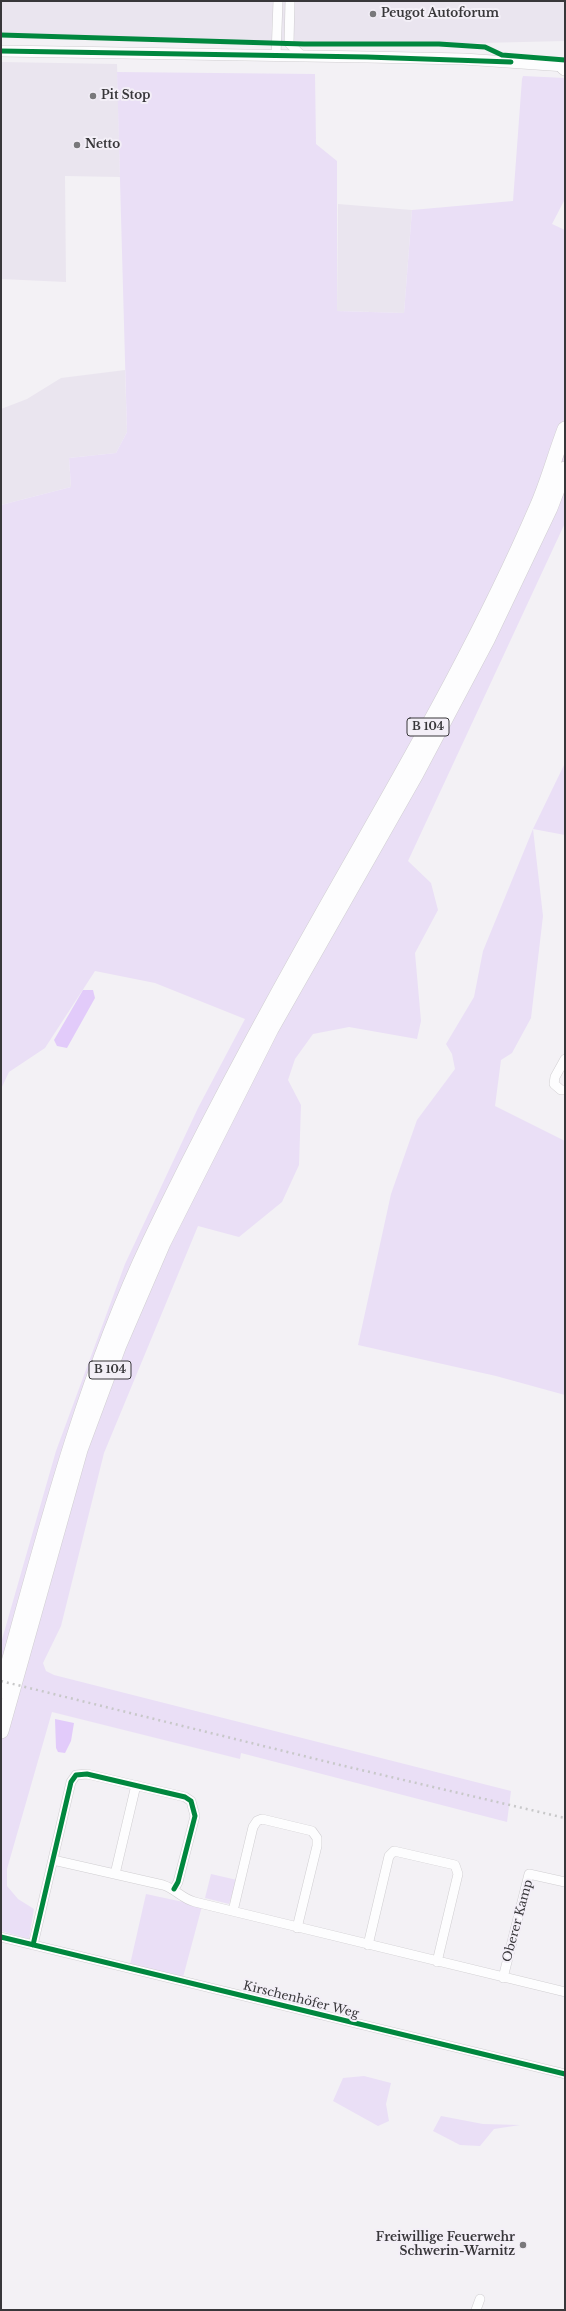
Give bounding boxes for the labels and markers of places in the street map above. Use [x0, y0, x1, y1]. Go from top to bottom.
place label: Peugot Autoforum [381, 7, 499, 21]
marker: Peugot Autoforum [368, 9, 378, 19]
place label: Pit Stop [101, 89, 150, 103]
marker: Pit Stop [88, 91, 98, 101]
place label: Netto [85, 138, 120, 152]
marker: Netto [72, 140, 82, 150]
place label: Freiwillige Feuerwehr Schwerin-Warnitz [376, 2231, 515, 2259]
marker: Freiwillige Feuerwehr Schwerin-Warnitz [518, 2240, 528, 2250]

